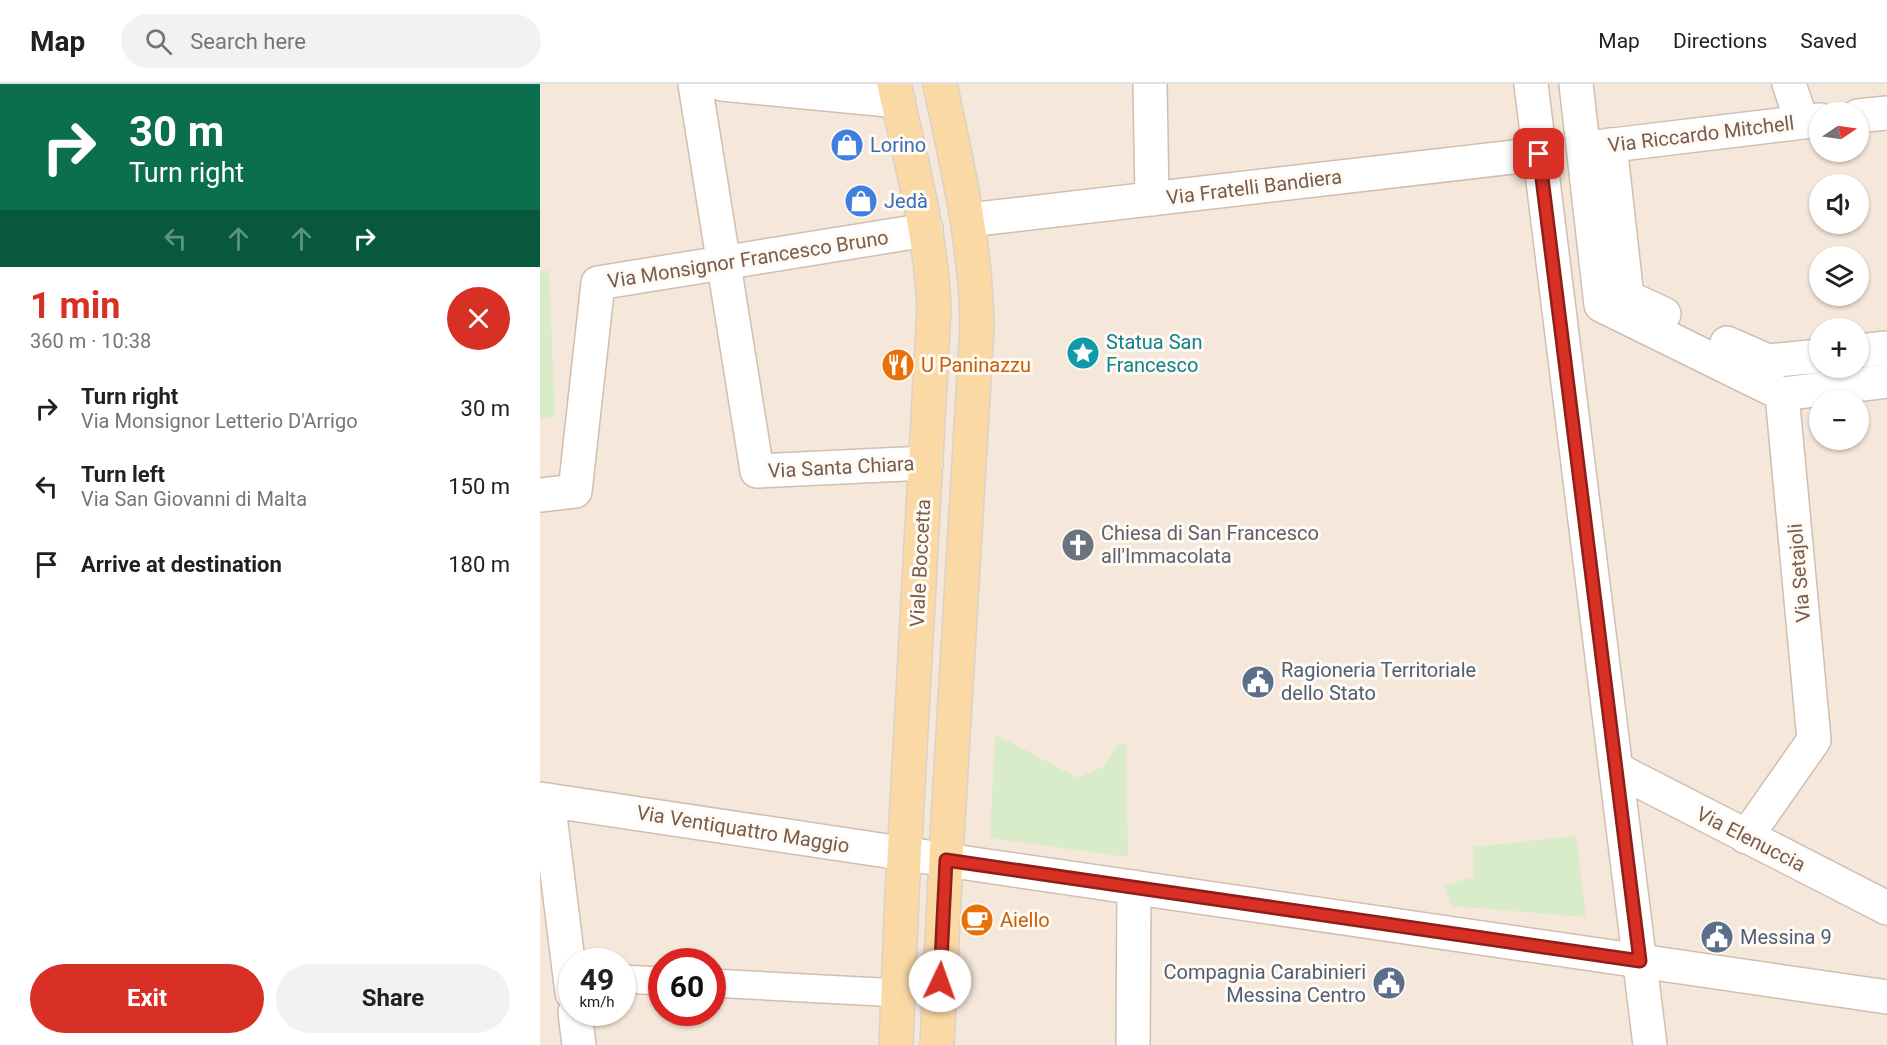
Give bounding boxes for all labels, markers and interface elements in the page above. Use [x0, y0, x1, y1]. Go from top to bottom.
search box [121, 14, 541, 68]
text: Map [30, 25, 85, 58]
icon: search [142, 25, 175, 58]
text: Search here [190, 29, 306, 54]
text: Map [1598, 29, 1640, 53]
text: Directions [1673, 29, 1767, 53]
text: Saved [1800, 29, 1857, 53]
north arrow [1809, 102, 1869, 162]
map controls [1809, 102, 1869, 450]
text: 30 m [129, 107, 224, 156]
icon: right [30, 108, 108, 186]
street label: Via Riccardo Mitchell [1607, 111, 1795, 157]
shop icon: Lorino [829, 127, 865, 163]
pin [1513, 128, 1564, 179]
place label: Lorino [870, 133, 926, 157]
icon: arrive [1522, 137, 1555, 170]
text: Turn right [129, 157, 244, 189]
street label: Via Fratelli Bandiera [1165, 164, 1343, 210]
button: sound [1809, 174, 1869, 234]
shop icon: Jedà [843, 183, 879, 219]
place label: Jedà [884, 189, 928, 213]
icon: left [159, 222, 192, 255]
icon: ahead [222, 222, 255, 255]
icon: ahead [285, 222, 318, 255]
icon: right [348, 222, 381, 255]
street label: Via Monsignor Francesco Bruno [606, 225, 890, 293]
button: layers [1809, 246, 1869, 306]
text: 1 min [30, 285, 121, 327]
button: close [447, 287, 510, 350]
button: + [1809, 318, 1869, 378]
text: 360 m · 10:38 [30, 329, 151, 353]
place label: Statua San Francesco [1106, 330, 1203, 377]
place icon: Statua San Francesco [1065, 335, 1101, 371]
restaurant icon: U Paninazzu [880, 347, 916, 383]
place label: U Paninazzu [921, 353, 1031, 377]
text: Turn right [81, 384, 178, 409]
button: − [1809, 390, 1869, 450]
icon: right [30, 392, 63, 425]
text: 30 m [461, 396, 510, 421]
text: Via Monsignor Letterio D'Arrigo [81, 409, 358, 433]
street label: Via Santa Chiara [767, 451, 915, 483]
text: Turn left [81, 462, 165, 487]
icon: left [30, 470, 63, 503]
text: 150 m [448, 474, 510, 499]
text: Via San Giovanni di Malta [81, 487, 307, 511]
street label: Viale Boccetta [905, 498, 935, 628]
place label: Chiesa di San Francesco all'Immacolata [1101, 521, 1319, 568]
street label: Via Setajoli [1783, 523, 1815, 623]
church icon: Chiesa di San Francesco all'Immacolata [1060, 527, 1096, 563]
icon: arrive [30, 548, 63, 581]
text: Arrive at destination [81, 552, 282, 577]
text: 180 m [448, 552, 510, 577]
place label: Ragioneria Territoriale dello Stato [1281, 658, 1476, 705]
public building icon: Ragioneria Territoriale dello Stato [1240, 664, 1276, 700]
street label: Via Ventiquattro Maggio [635, 800, 851, 858]
street label: Via Elenuccia [1693, 801, 1809, 877]
cafe icon: Aiello [959, 902, 995, 938]
place label: Aiello [1000, 908, 1050, 932]
public building icon: Messina 9 [1699, 919, 1735, 955]
place label: Messina 9 [1740, 925, 1832, 949]
speed limit sign: 60 [648, 948, 726, 1026]
position arrow [908, 949, 972, 1013]
place label: Compagnia Carabinieri Messina Centro [1164, 960, 1366, 1007]
text: 49 [580, 962, 614, 997]
button: Exit [30, 964, 264, 1033]
button: Share [276, 964, 510, 1033]
public building icon: Compagnia Carabinieri Messina Centro [1371, 965, 1407, 1001]
text: km/h [579, 993, 615, 1011]

